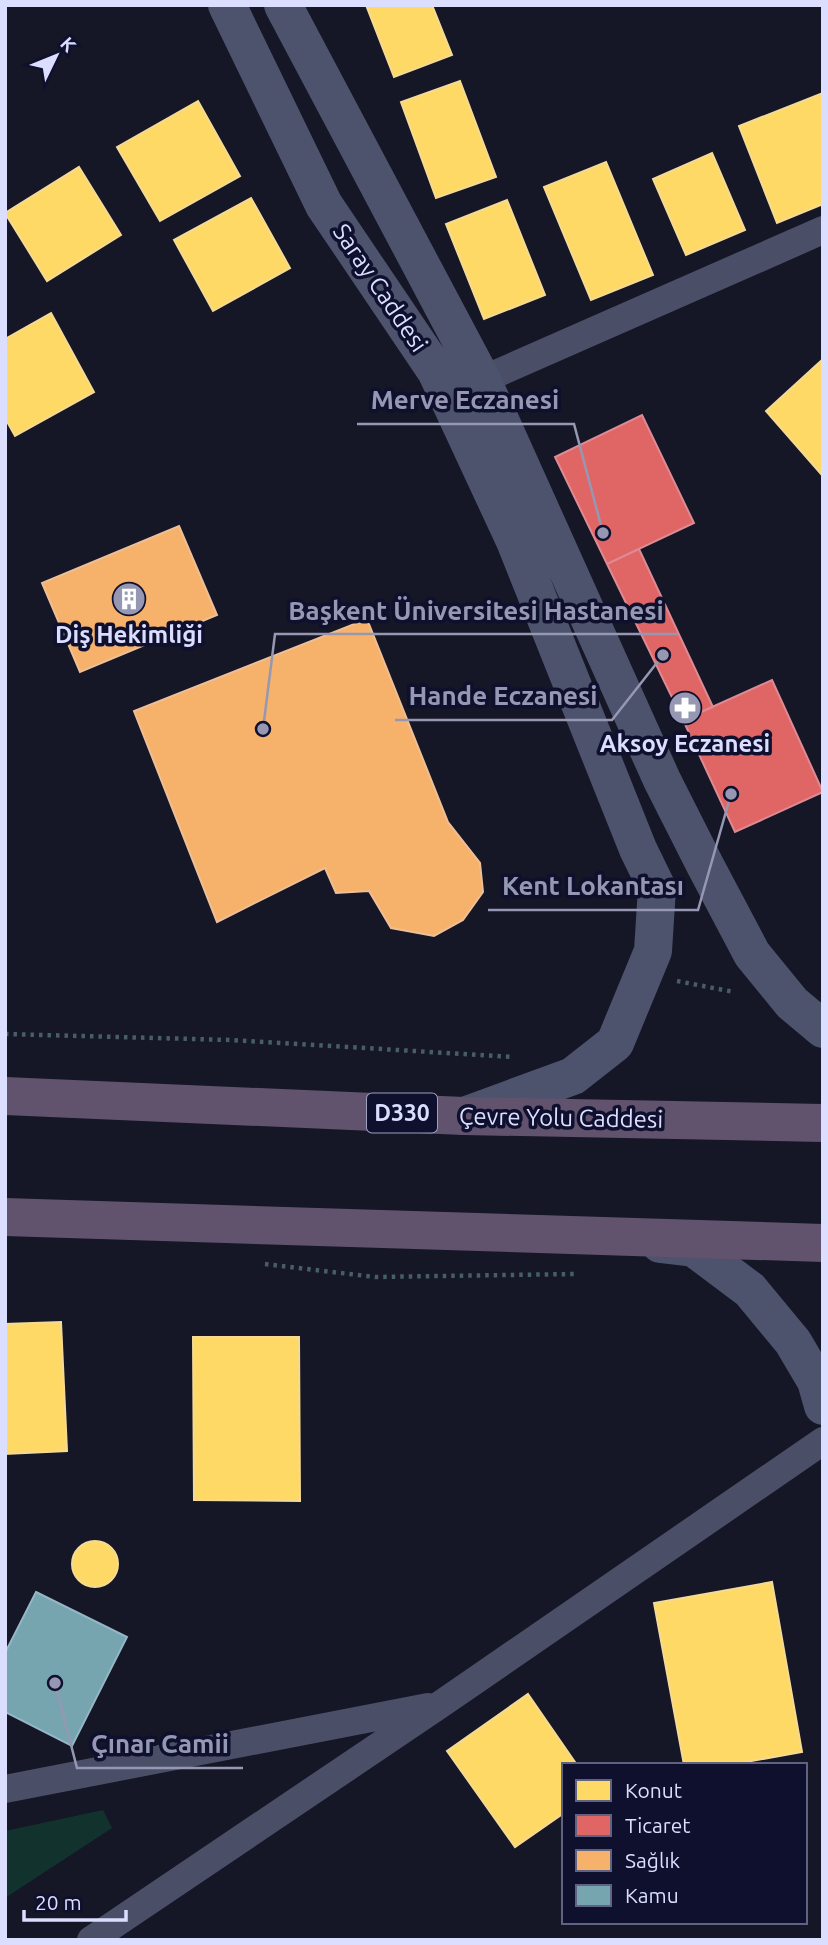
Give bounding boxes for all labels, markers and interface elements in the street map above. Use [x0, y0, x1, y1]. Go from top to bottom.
north arrow [21, 21, 91, 91]
text: K [56, 32, 81, 57]
street label: Saray Caddesi [328, 219, 433, 357]
callout: Merve Eczanesi [357, 377, 574, 424]
text: Merve Eczanesi [371, 385, 559, 414]
building icon: Diş Hekimliği [110, 580, 148, 618]
callout: Başkent Üniversitesi Hastanesi [275, 587, 678, 634]
text: Başkent Üniversitesi Hastanesi [288, 596, 664, 626]
place label: Diş Hekimliği [55, 621, 203, 648]
callout: Hande Eczanesi [395, 673, 612, 720]
text: Hande Eczanesi [408, 681, 598, 710]
pharmacy icon: Aksoy Eczanesi [666, 689, 704, 727]
place label: Aksoy Eczanesi [600, 730, 770, 757]
callout: Kent Lokantası [488, 863, 698, 910]
text: Kent Lokantası [502, 871, 684, 900]
road number: D330 [367, 1094, 437, 1132]
street label: Çevre Yolu Caddesi [459, 1102, 663, 1133]
callout: Çınar Camii [77, 1721, 243, 1768]
text: Çınar Camii [91, 1729, 229, 1759]
legend [562, 1763, 807, 1924]
text: Konut [625, 1778, 682, 1802]
text: Ticaret [625, 1813, 691, 1837]
text: Sağlık [625, 1848, 680, 1872]
scale bar [24, 1878, 126, 1922]
text: Kamu [625, 1883, 679, 1907]
text: 20 m [35, 1890, 82, 1914]

